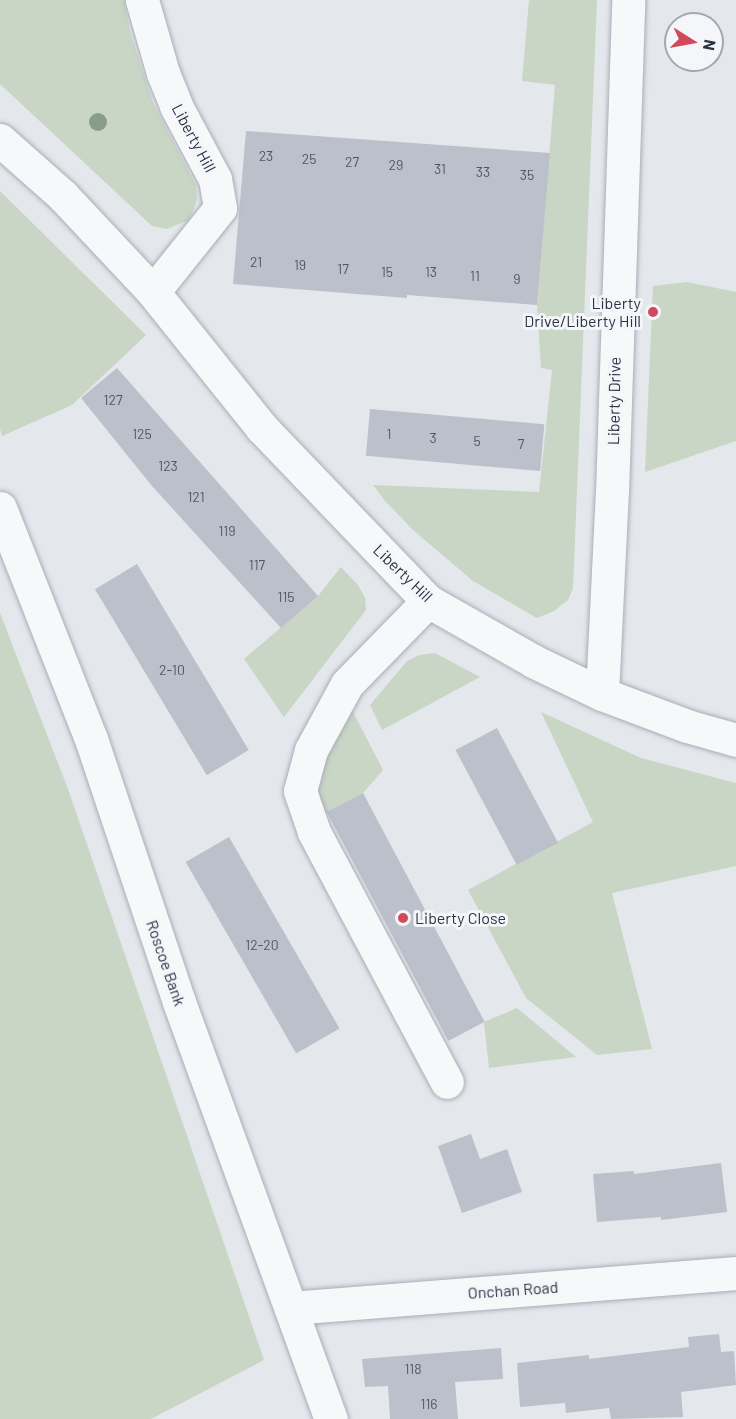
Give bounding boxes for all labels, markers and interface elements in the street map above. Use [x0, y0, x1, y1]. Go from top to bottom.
north arrow [664, 12, 724, 72]
text: N [700, 38, 721, 52]
street label: Liberty Hill [168, 101, 220, 175]
house number: 23 [259, 148, 273, 164]
house number: 25 [302, 151, 316, 167]
house number: 27 [345, 154, 359, 170]
house number: 29 [389, 157, 403, 173]
house number: 31 [434, 161, 446, 177]
house number: 33 [476, 164, 490, 180]
house number: 35 [520, 167, 534, 183]
house number: 21 [250, 254, 262, 270]
house number: 19 [294, 257, 306, 273]
house number: 17 [337, 261, 349, 277]
house number: 15 [381, 264, 393, 280]
house number: 13 [425, 264, 437, 280]
house number: 11 [470, 268, 480, 284]
house number: 9 [513, 271, 521, 287]
place label: Liberty Drive/Liberty Hill [524, 293, 641, 331]
marker: Liberty Drive/Liberty Hill [646, 305, 660, 319]
street label: Liberty Drive [604, 357, 624, 445]
house number: 127 [103, 392, 123, 408]
house number: 125 [132, 426, 152, 442]
house number: 1 [387, 426, 391, 442]
house number: 3 [429, 430, 437, 446]
house number: 5 [473, 433, 481, 449]
house number: 7 [518, 436, 524, 452]
house number: 123 [158, 458, 178, 474]
house number: 121 [187, 489, 205, 505]
house number: 119 [218, 523, 236, 539]
street label: Liberty Hill [369, 540, 437, 606]
house number: 117 [249, 557, 265, 573]
house number: 115 [277, 589, 295, 605]
house number: 2-10 [159, 662, 185, 678]
place label: Liberty Close [415, 908, 506, 928]
marker: Liberty Close [396, 911, 410, 925]
street label: Roscoe Bank [142, 918, 190, 1008]
house number: 12-20 [245, 937, 279, 953]
street label: Onchan Road [467, 1277, 559, 1303]
house number: 118 [404, 1361, 422, 1377]
house number: 116 [420, 1396, 438, 1412]

